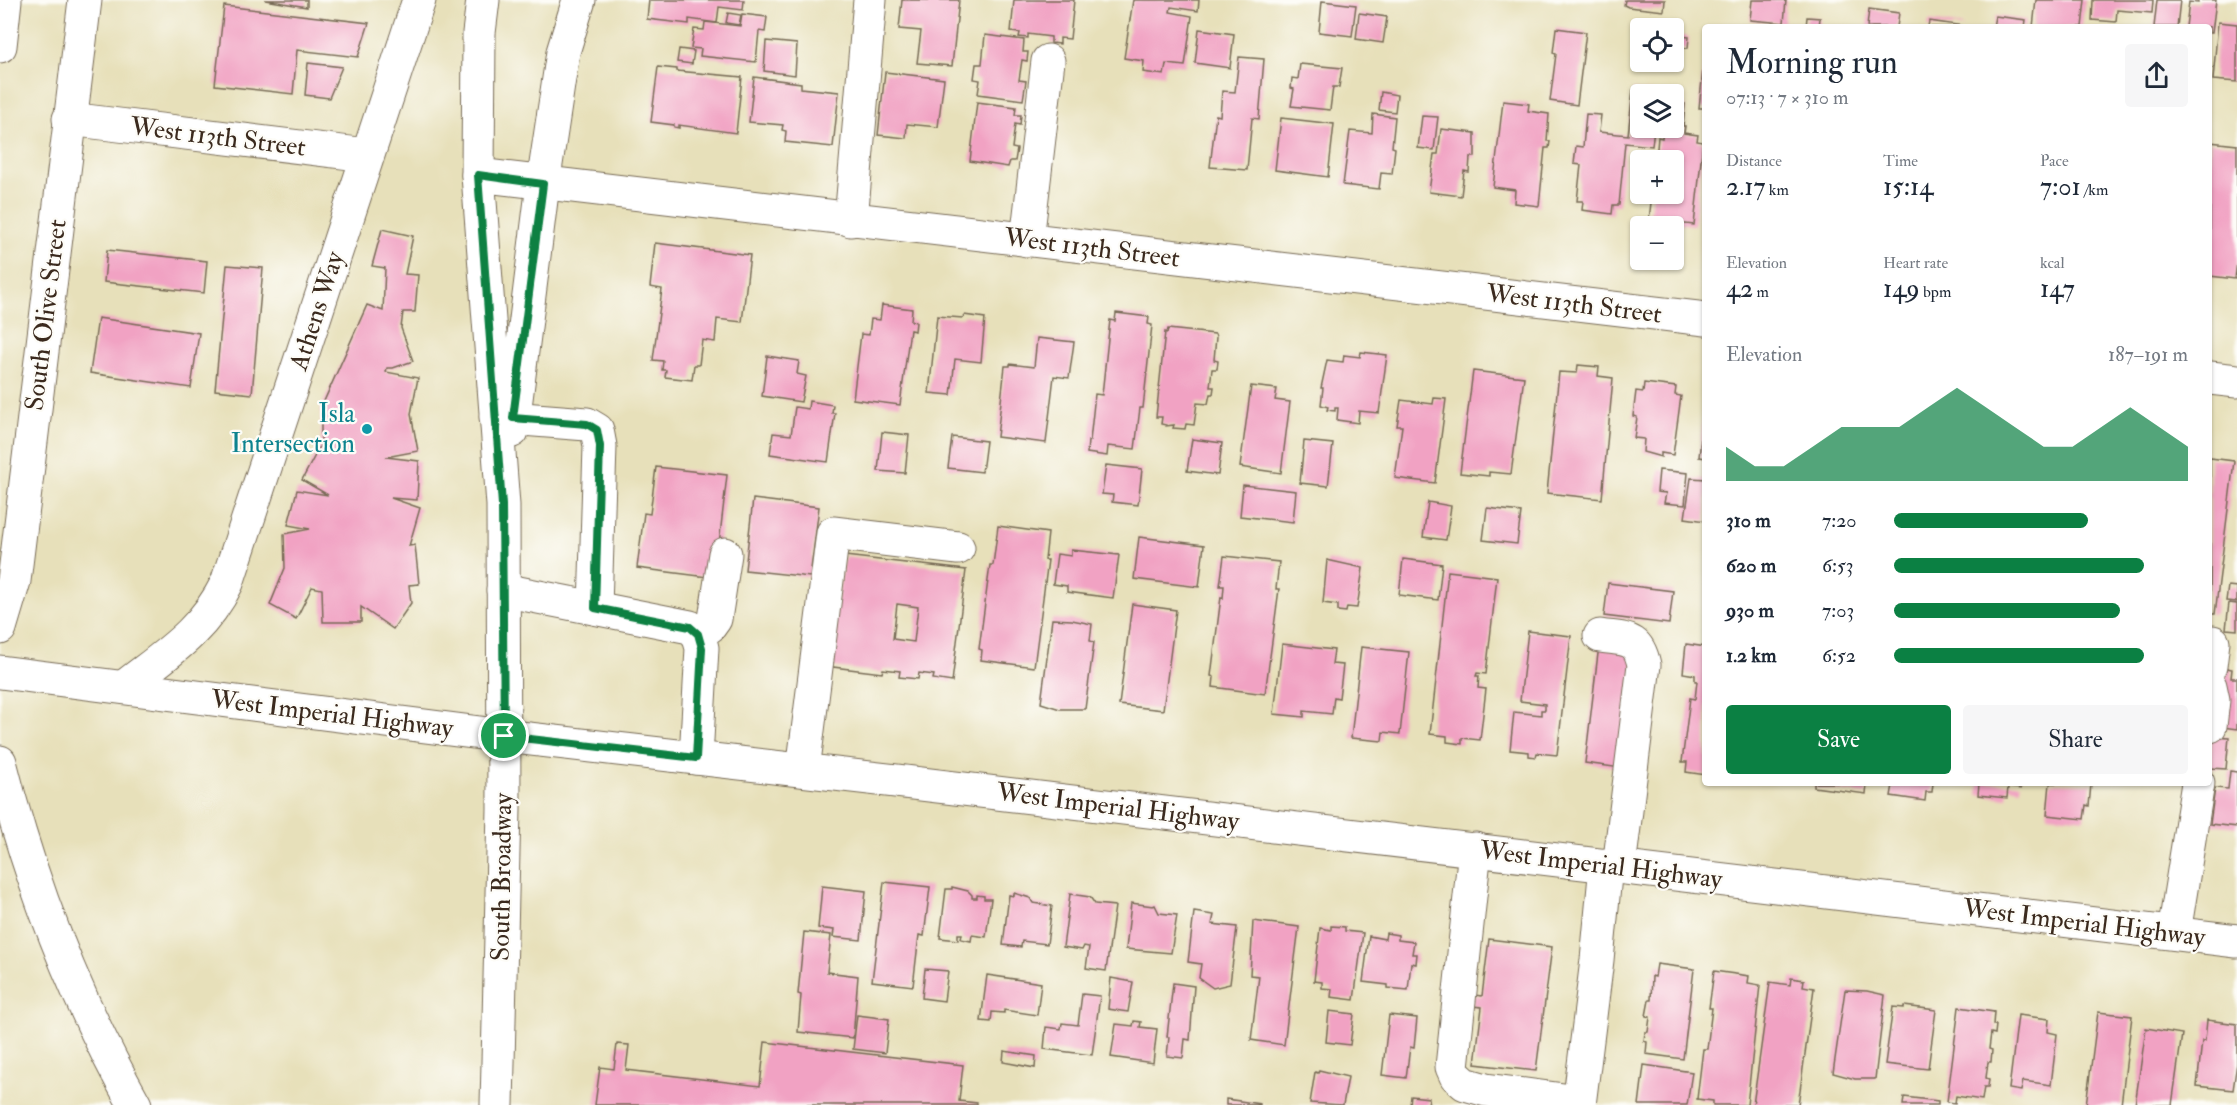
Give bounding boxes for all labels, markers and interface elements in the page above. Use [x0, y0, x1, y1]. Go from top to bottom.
map controls [1630, 18, 1684, 270]
button: locate [1630, 18, 1684, 72]
text: Morning run [1726, 42, 1898, 83]
button: share [2125, 44, 2188, 107]
button: layers [1630, 84, 1684, 138]
text: 07:13 · 7 × 310 m [1726, 85, 1849, 110]
street label: West 113th Street [127, 110, 308, 164]
button: + [1630, 150, 1684, 204]
text: Distance [1726, 151, 1782, 171]
text: Time [1883, 151, 1918, 171]
text: Pace [2040, 151, 2069, 171]
text: 2.17 [1726, 171, 1765, 203]
text: 15:14 [1883, 171, 1933, 203]
text: 7:01 [2040, 171, 2081, 203]
text: km [1765, 180, 1789, 200]
text: /km [2081, 180, 2108, 200]
button: − [1630, 216, 1684, 270]
street label: South Olive Street [18, 218, 74, 412]
street label: West 113th Street [1001, 221, 1182, 275]
street label: Athens Way [282, 247, 351, 376]
text: Elevation [1726, 253, 1787, 273]
text: Heart rate [1883, 253, 1948, 273]
text: kcal [2040, 253, 2065, 273]
text: 42 [1726, 273, 1753, 305]
text: 149 [1883, 273, 1920, 305]
text: 147 [2040, 273, 2075, 305]
street label: West 113th Street [1483, 277, 1664, 331]
text: m [1753, 282, 1769, 302]
text: bpm [1920, 282, 1951, 302]
text: Elevation [1726, 342, 1802, 367]
text: 187–191 m [2108, 342, 2188, 367]
place label: Isla Intersection [231, 398, 355, 460]
marker: Isla Intersection [360, 422, 374, 436]
text: 310 m [1726, 508, 1771, 533]
text: 7:20 [1822, 508, 1857, 533]
text: 620 m [1726, 553, 1776, 578]
text: 6:53 [1822, 553, 1854, 578]
text: 930 m [1726, 598, 1774, 623]
text: 7:03 [1822, 598, 1854, 623]
text: 1.2 km [1726, 643, 1776, 668]
text: 6:52 [1822, 643, 1856, 668]
street label: West Imperial Highway [208, 683, 456, 746]
button: Save [1726, 705, 1951, 774]
button: Share [1963, 705, 2188, 774]
pin [478, 710, 529, 761]
icon: arrive [487, 719, 520, 752]
street label: West Imperial Highway [994, 776, 1242, 839]
street label: South Broadway [485, 792, 519, 961]
street label: West Imperial Highway [1477, 834, 1725, 897]
street label: West Imperial Highway [1960, 892, 2208, 955]

